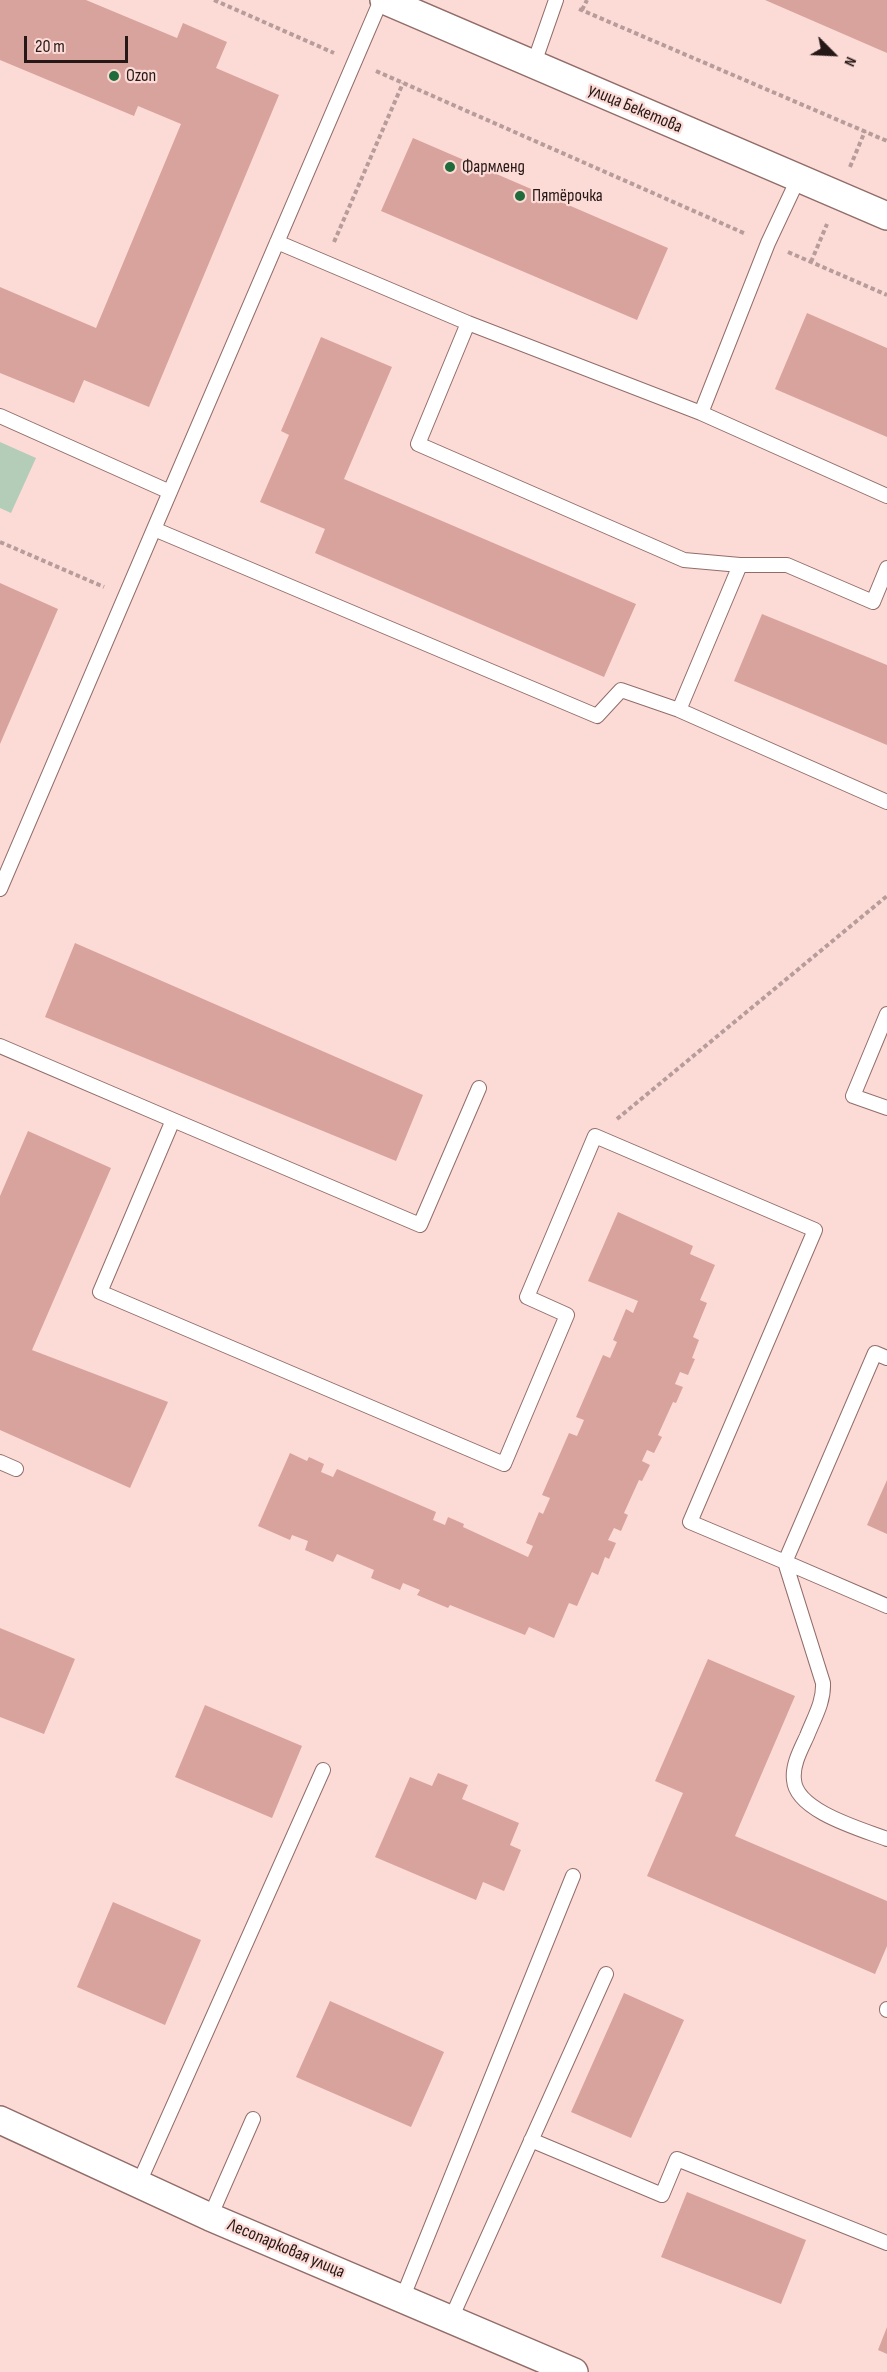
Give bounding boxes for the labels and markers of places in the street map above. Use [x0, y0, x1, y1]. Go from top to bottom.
place label: Ozon [126, 65, 156, 87]
marker: Ozon [107, 69, 121, 83]
place label: Фармленд [462, 156, 525, 178]
marker: Фармленд [443, 160, 457, 174]
place label: Пятёрочка [532, 185, 603, 207]
marker: Пятёрочка [513, 189, 527, 203]

